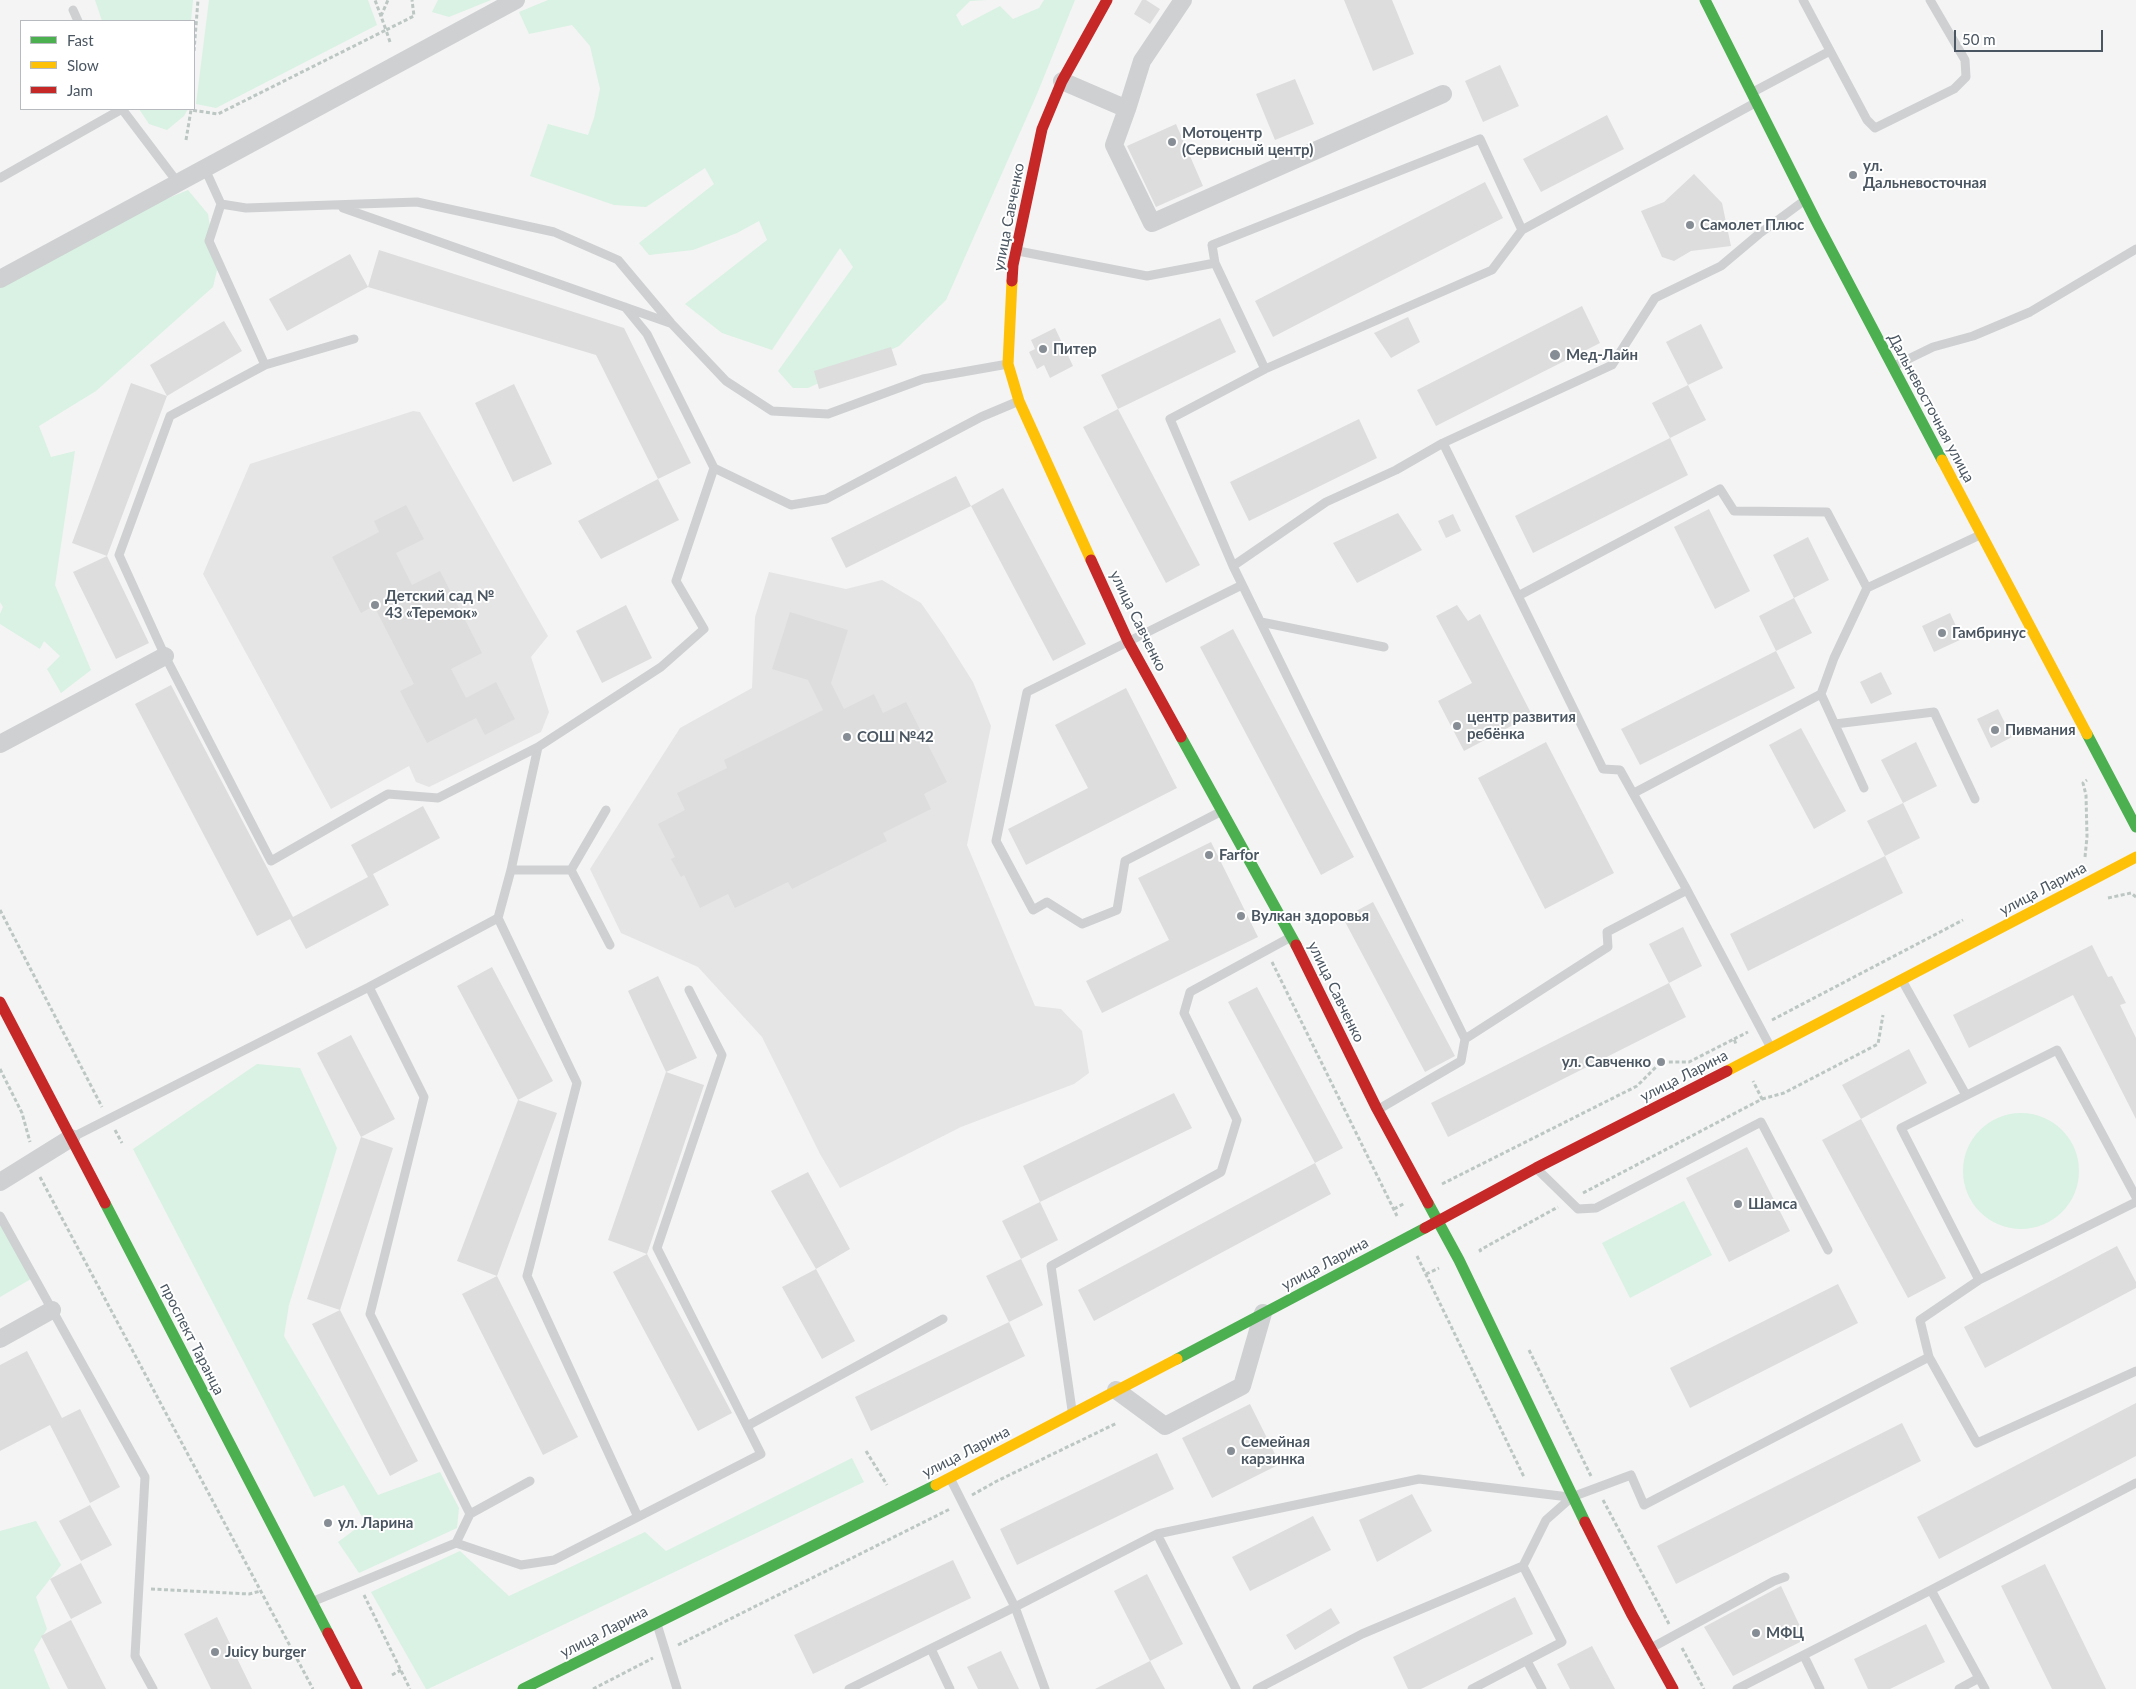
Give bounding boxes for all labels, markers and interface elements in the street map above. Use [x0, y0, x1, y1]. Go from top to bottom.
legend [20, 20, 195, 110]
scale bar [1956, 20, 2105, 52]
text: 50 m [1962, 30, 1996, 48]
text: Fast [67, 31, 94, 49]
text: Slow [67, 56, 99, 74]
text: Jam [67, 81, 93, 99]
place label: Мотоцентр (Сервисный центр) [1182, 124, 1313, 159]
marker: Мотоцентр (Сервисный центр) [1166, 136, 1178, 148]
place label: ул. Дальневосточная [1863, 157, 1987, 192]
street label: улица Савченко [990, 161, 1028, 273]
marker: ул. Дальневосточная [1847, 169, 1859, 181]
place label: Самолет Плюс [1700, 216, 1804, 234]
marker: Самолет Плюс [1684, 219, 1696, 231]
street label: Дальневосточная улица [1884, 330, 1978, 486]
place label: Питер [1053, 340, 1097, 358]
marker: Питер [1037, 343, 1049, 355]
place label: Мед-Лайн [1566, 346, 1638, 364]
marker: Мед-Лайн [1548, 348, 1562, 362]
street label: улица Савченко [1106, 568, 1170, 674]
place label: Детский сад № 43 «Теремок» [385, 587, 494, 622]
marker: Детский сад № 43 «Теремок» [369, 599, 381, 611]
place label: Гамбринус [1952, 624, 2026, 642]
marker: Гамбринус [1936, 627, 1948, 639]
place label: центр развития ребёнка [1467, 708, 1576, 743]
marker: центр развития ребёнка [1451, 720, 1463, 732]
place label: Пивмания [2005, 721, 2076, 739]
marker: Пивмания [1989, 724, 2001, 736]
place label: СОШ №42 [857, 728, 934, 746]
marker: СОШ №42 [841, 731, 853, 743]
place label: Farfor [1219, 846, 1259, 864]
marker: Farfor [1203, 849, 1215, 861]
street label: улица Ларина [1996, 859, 2090, 919]
place label: Вулкан здоровья [1251, 907, 1369, 925]
marker: Вулкан здоровья [1235, 910, 1247, 922]
street label: улица Савченко [1304, 939, 1368, 1045]
street label: улица Ларина [1637, 1046, 1731, 1106]
place label: ул. Савченко [1562, 1053, 1651, 1071]
marker: ул. Савченко [1655, 1056, 1667, 1068]
place label: Шамса [1748, 1195, 1797, 1213]
marker: Шамса [1732, 1198, 1744, 1210]
street label: улица Ларина [1278, 1234, 1372, 1294]
street label: проспект Таранца [156, 1280, 228, 1398]
street label: улица Ларина [919, 1422, 1013, 1482]
place label: Семейная карзинка [1241, 1433, 1310, 1468]
marker: Семейная карзинка [1225, 1445, 1237, 1457]
place label: ул. Ларина [338, 1514, 413, 1532]
marker: ул. Ларина [322, 1517, 334, 1529]
street label: улица Ларина [557, 1602, 651, 1662]
place label: МФЦ [1766, 1624, 1804, 1642]
marker: МФЦ [1750, 1627, 1762, 1639]
place label: Juicy burger [225, 1643, 306, 1661]
marker: Juicy burger [209, 1646, 221, 1658]

